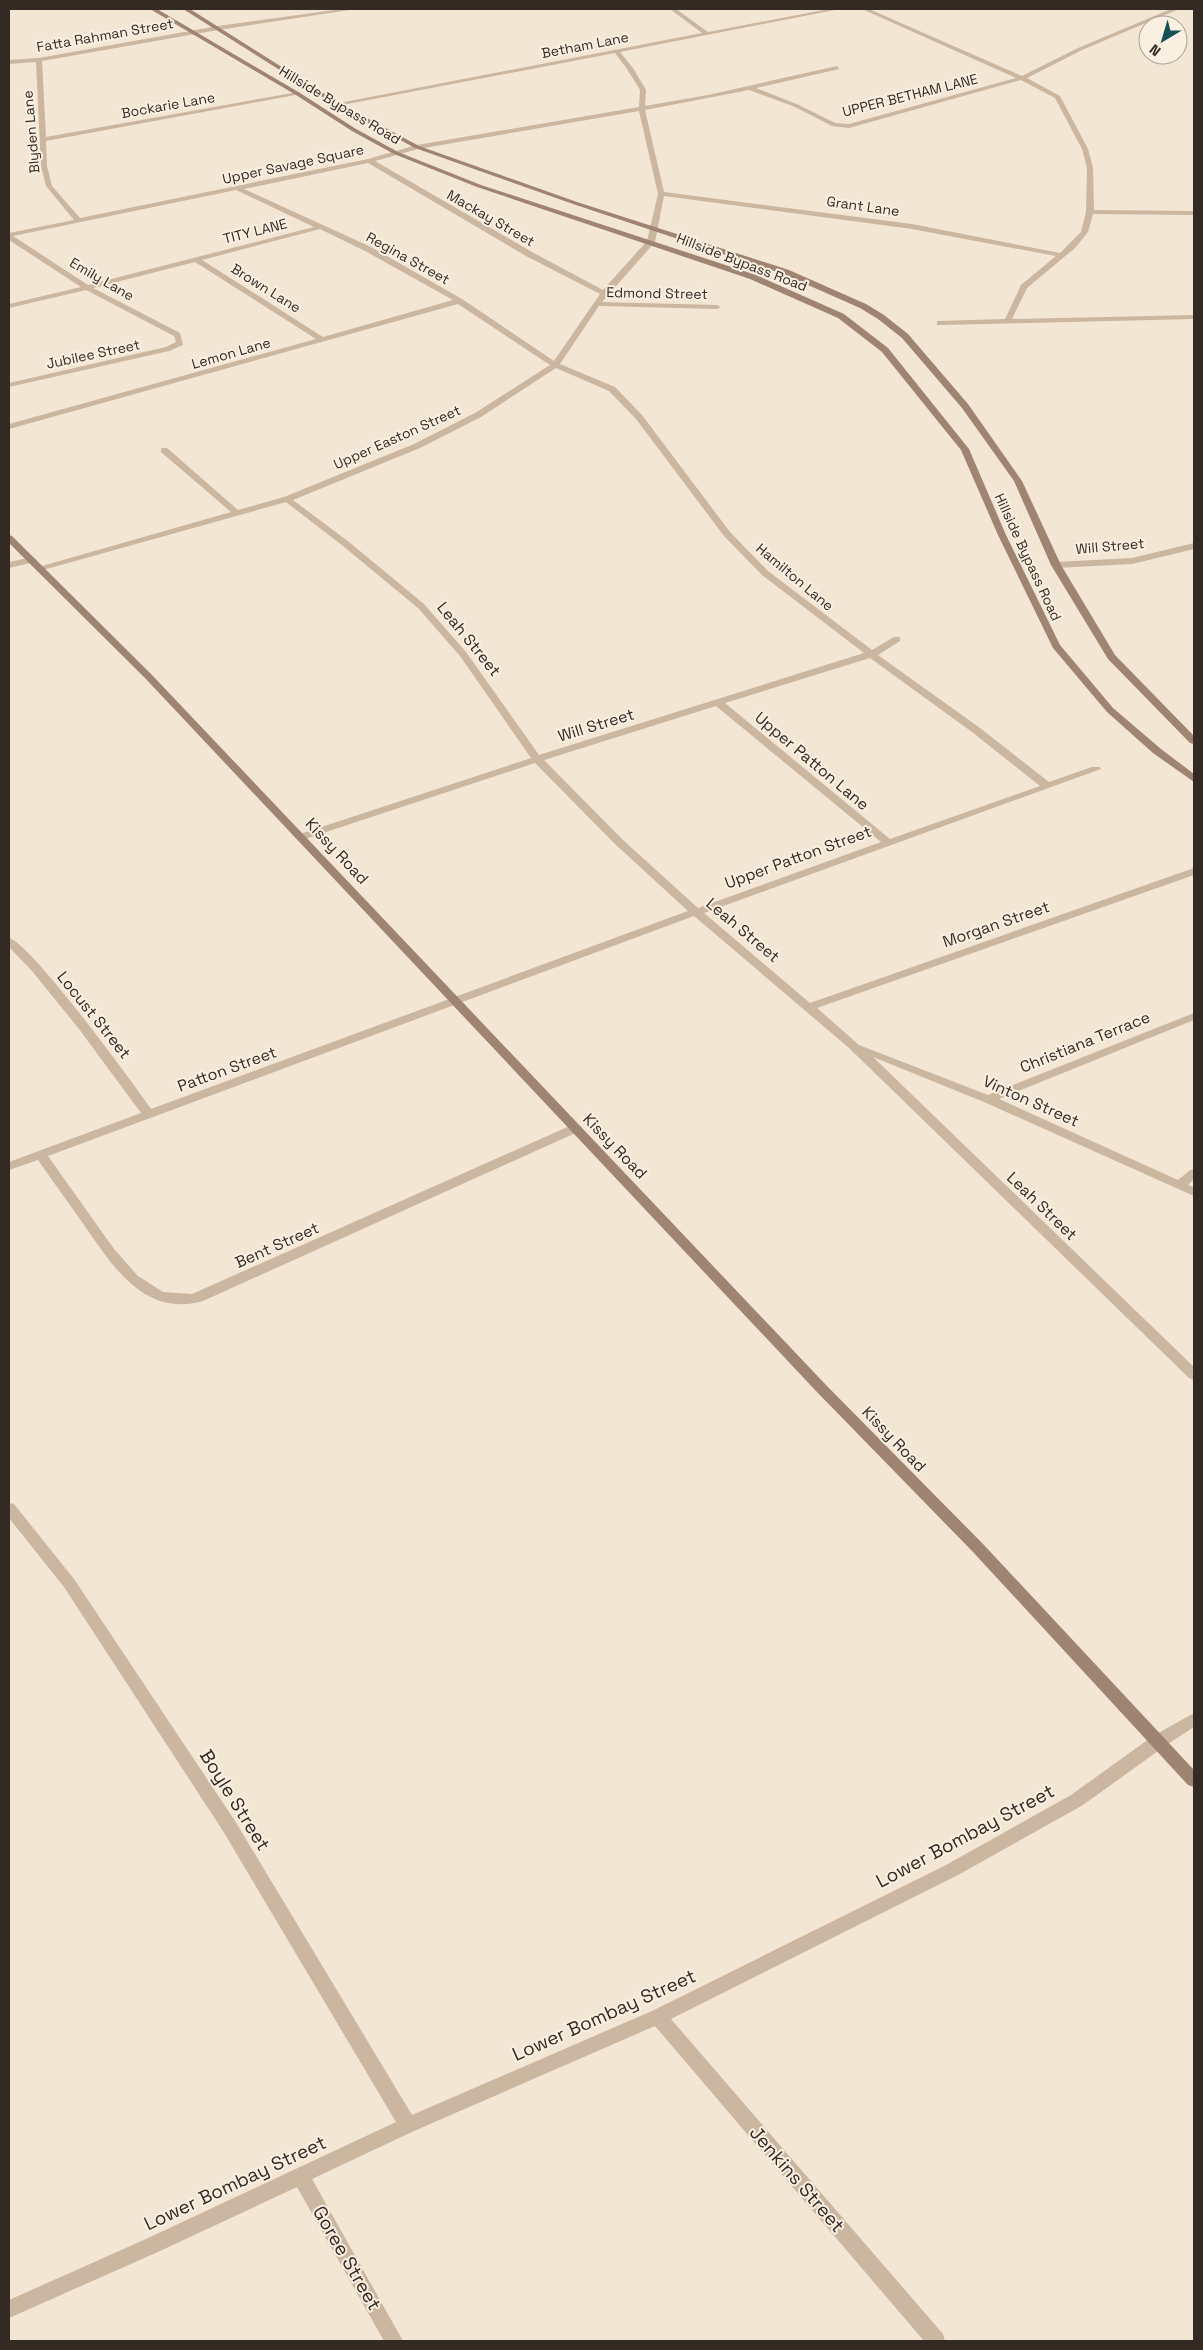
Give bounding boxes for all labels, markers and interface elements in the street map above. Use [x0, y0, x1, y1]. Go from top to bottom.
street label: Fatta Rahman Street [35, 14, 175, 56]
north arrow [1138, 15, 1188, 65]
street label: Betham Lane [540, 28, 630, 62]
text: N [1146, 40, 1164, 60]
street label: Hillside Bypass Road [276, 62, 404, 148]
street label: UPPER BETHAM LANE [840, 69, 980, 121]
street label: Bockarie Lane [120, 88, 216, 122]
street label: Blyden Lane [18, 90, 44, 174]
street label: Upper Savage Square [221, 140, 365, 188]
street label: Mackay Street [444, 186, 538, 250]
street label: Grant Lane [825, 192, 901, 220]
street label: TITY LANE [221, 214, 289, 248]
street label: Regina Street [363, 228, 453, 288]
street label: Hillside Bypass Road [674, 229, 810, 295]
street label: Emily Lane [67, 253, 137, 305]
street label: Brown Lane [228, 259, 304, 317]
street label: Edmond Street [606, 283, 708, 303]
street label: Lemon Lane [189, 333, 273, 373]
street label: Jubilee Street [44, 335, 142, 373]
street label: Upper Easton Street [331, 401, 463, 473]
street label: Hillside Bypass Road [991, 490, 1065, 624]
street label: Will Street [1075, 534, 1145, 558]
street label: Hamilton Lane [753, 539, 837, 615]
street label: Leah Street [432, 597, 506, 681]
street label: Will Street [555, 703, 637, 747]
street label: Upper Patton Lane [750, 707, 874, 815]
street label: Kissy Road [301, 813, 373, 889]
street label: Upper Patton Street [722, 821, 874, 893]
street label: Leah Street [702, 893, 784, 967]
street label: Morgan Street [940, 896, 1052, 952]
street label: Locust Street [52, 967, 136, 1063]
street label: Christiana Terrace [1017, 1006, 1153, 1078]
street label: Patton Street [175, 1041, 279, 1097]
street label: Vinton Street [980, 1070, 1082, 1132]
street label: Kissy Road [578, 1109, 652, 1183]
street label: Leah Street [1002, 1167, 1082, 1245]
street label: Bent Street [232, 1217, 322, 1273]
street label: Kissy Road [857, 1402, 931, 1476]
street label: Boyle Street [194, 1745, 276, 1855]
street label: Lower Bombay Street [872, 1778, 1058, 1894]
street label: Lower Bombay Street [508, 1963, 700, 2067]
street label: Jenkins Street [744, 2121, 850, 2237]
street label: Lower Bombay Street [140, 2130, 330, 2236]
street label: Goree Street [307, 2201, 387, 2315]

